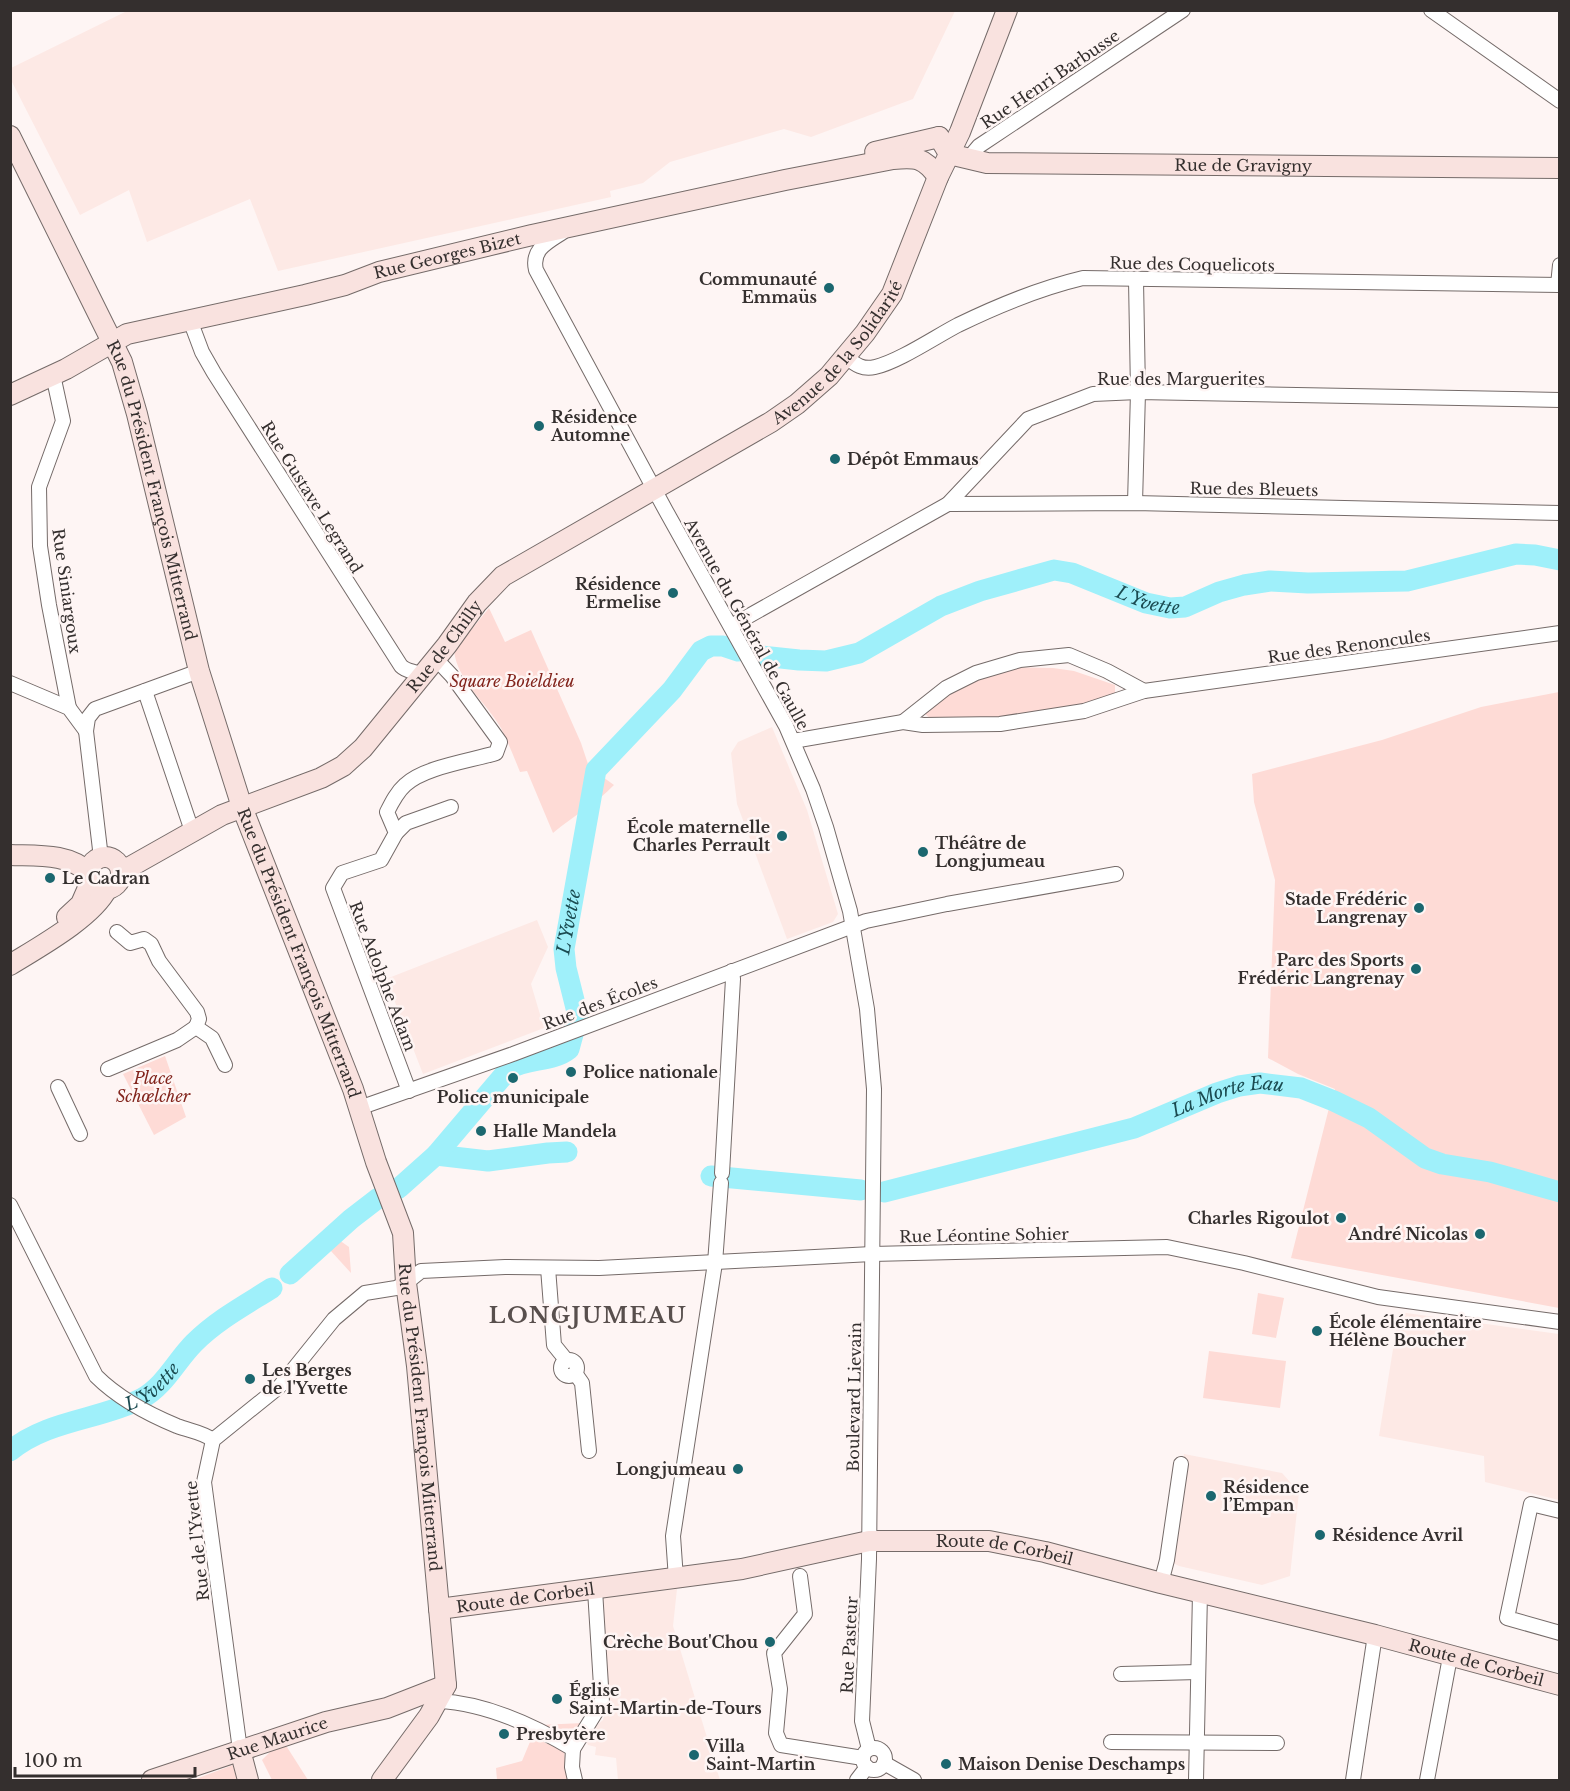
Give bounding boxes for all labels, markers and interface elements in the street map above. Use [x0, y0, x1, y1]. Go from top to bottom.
street label: Rue Henri Barbusse [977, 25, 1123, 133]
street label: Rue de Gravigny [1174, 155, 1313, 176]
street label: Rue Georges Bizet [371, 228, 523, 283]
street label: Rue des Coquelicots [1109, 253, 1275, 275]
place label: Communauté Emmaüs [699, 269, 817, 307]
street label: Avenue de la Solidarité [767, 278, 906, 429]
marker: Communauté Emmaüs [822, 281, 836, 295]
street label: Rue du Président François Mitterrand [103, 337, 201, 643]
street label: Rue des Marguerites [1097, 369, 1265, 389]
place label: Résidence Automne [550, 407, 637, 445]
street label: Rue Gustave Legrand [257, 417, 367, 577]
marker: Résidence Automne [532, 419, 546, 433]
place label: Dépôt Emmaus [847, 449, 979, 469]
marker: Dépôt Emmaus [828, 452, 842, 466]
street label: Rue des Bleuets [1189, 478, 1319, 500]
street label: Avenue du Général de Gaulle [680, 514, 814, 733]
street label: Rue Siniargoux [48, 527, 86, 655]
place label: Résidence Ermelise [575, 574, 661, 612]
water label: L'Yvette [1112, 581, 1180, 619]
marker: Résidence Ermelise [666, 586, 680, 600]
street label: Rue de Chilly [402, 595, 487, 697]
street label: Rue des Renoncules [1266, 625, 1432, 667]
park label: Square Boieldieu [449, 671, 575, 691]
street label: Rue du Président François Mitterrand [233, 805, 365, 1100]
place label: École maternelle Charles Perrault [627, 817, 771, 855]
marker: École maternelle Charles Perrault [775, 829, 789, 843]
place label: Théâtre de Longjumeau [935, 833, 1046, 871]
marker: Théâtre de Longjumeau [916, 845, 930, 859]
place label: Le Cadran [62, 868, 150, 888]
marker: Le Cadran [43, 871, 57, 885]
water label: L'Yvette [552, 888, 585, 957]
place label: Stade Frédéric Langrenay [1285, 889, 1408, 927]
street label: Rue Adolphe Adam [345, 898, 421, 1054]
marker: Stade Frédéric Langrenay [1412, 901, 1426, 915]
place label: Parc des Sports Frédéric Langrenay [1238, 950, 1405, 988]
marker: Parc des Sports Frédéric Langrenay [1409, 962, 1423, 976]
street label: Rue des Écoles [540, 972, 660, 1034]
place label: Police nationale [583, 1062, 718, 1082]
marker: Police nationale [564, 1065, 578, 1079]
park label: Place Schœlcher [116, 1068, 191, 1106]
marker: Police municipale [506, 1071, 520, 1085]
water label: La Morte Eau [1167, 1072, 1285, 1122]
place label: Police municipale [437, 1087, 589, 1107]
place label: Halle Mandela [493, 1121, 617, 1141]
marker: Halle Mandela [474, 1124, 488, 1138]
place label: Charles Rigoulot [1188, 1208, 1330, 1228]
marker: Charles Rigoulot [1334, 1211, 1348, 1225]
street label: Rue Léontine Sohier [899, 1224, 1069, 1246]
place label: André Nicolas [1347, 1224, 1468, 1244]
marker: André Nicolas [1473, 1227, 1487, 1241]
street label: Rue du Président François Mitterrand [395, 1262, 446, 1573]
district label: LONGJUMEAU [489, 1302, 687, 1329]
place label: École élémentaire Hélène Boucher [1329, 1312, 1482, 1350]
street label: Boulevard Lievain [843, 1322, 865, 1472]
marker: École élémentaire Hélène Boucher [1310, 1324, 1324, 1338]
water label: L'Yvette [121, 1358, 185, 1416]
place label: Les Berges de l'Yvette [262, 1360, 352, 1398]
marker: Les Berges de l'Yvette [243, 1372, 257, 1386]
place label: Longjumeau [616, 1459, 727, 1479]
marker: Longjumeau [731, 1462, 745, 1476]
place label: Résidence l’Empan [1223, 1477, 1309, 1515]
street label: Rue de l'Yvette [181, 1480, 213, 1602]
marker: Résidence l’Empan [1204, 1489, 1218, 1503]
place label: Résidence Avril [1332, 1525, 1463, 1545]
marker: Résidence Avril [1313, 1528, 1327, 1542]
street label: Route de Corbeil [936, 1531, 1076, 1569]
street label: Route de Corbeil [455, 1579, 596, 1617]
street label: Rue Pasteur [836, 1595, 862, 1694]
place label: Crèche Bout'Chou [603, 1632, 759, 1652]
marker: Crèche Bout'Chou [763, 1635, 777, 1649]
street label: Route de Corbeil [1406, 1635, 1546, 1690]
place label: Église Saint-Martin-de-Tours [569, 1680, 762, 1718]
marker: Église Saint-Martin-de-Tours [550, 1692, 564, 1706]
street label: Rue Maurice [224, 1712, 330, 1764]
place label: Presbytère [516, 1724, 606, 1744]
marker: Presbytère [497, 1727, 511, 1741]
place label: Villa Saint-Martin [705, 1736, 816, 1774]
scale bar [15, 1740, 195, 1778]
marker: Villa Saint-Martin [687, 1748, 701, 1762]
text: 100 m [24, 1750, 82, 1772]
place label: Maison Denise Deschamps [958, 1754, 1185, 1774]
marker: Maison Denise Deschamps [939, 1757, 953, 1771]

